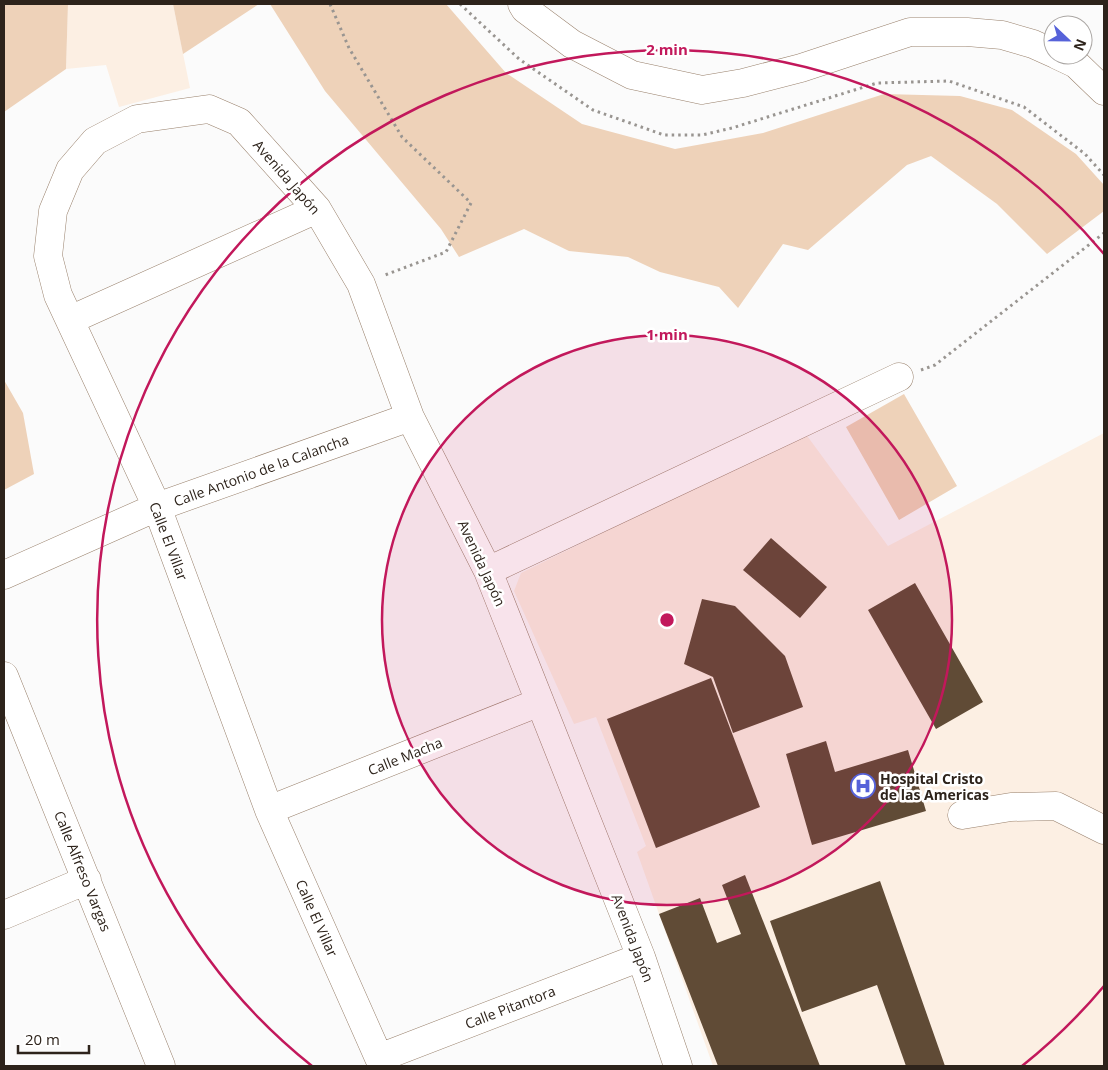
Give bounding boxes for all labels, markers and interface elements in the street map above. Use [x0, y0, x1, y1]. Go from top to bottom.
north arrow [1043, 15, 1093, 65]
text: N [1070, 36, 1091, 54]
text: 2 min [646, 39, 688, 59]
street label: Avenida Japón [249, 136, 325, 218]
text: 1 min [646, 324, 688, 344]
street label: Calle Antonio de la Calancha [171, 429, 351, 511]
street label: Calle El Villar [145, 499, 193, 583]
street label: Avenida Japón [454, 517, 510, 609]
centre of rings [658, 611, 676, 629]
street label: Calle Macha [365, 732, 445, 780]
place label: Hospital Cristo de las Americas [880, 769, 989, 804]
hospital icon: Hospital Cristo de las Americas [850, 773, 876, 799]
street label: Calle Alfreso Vargas [50, 808, 116, 934]
street label: Calle El Villar [292, 876, 343, 960]
street label: Avenida Japón [607, 891, 659, 985]
street label: Calle Pitantora [462, 981, 558, 1033]
scale bar [18, 1022, 89, 1054]
text: 20 m [25, 1029, 60, 1049]

